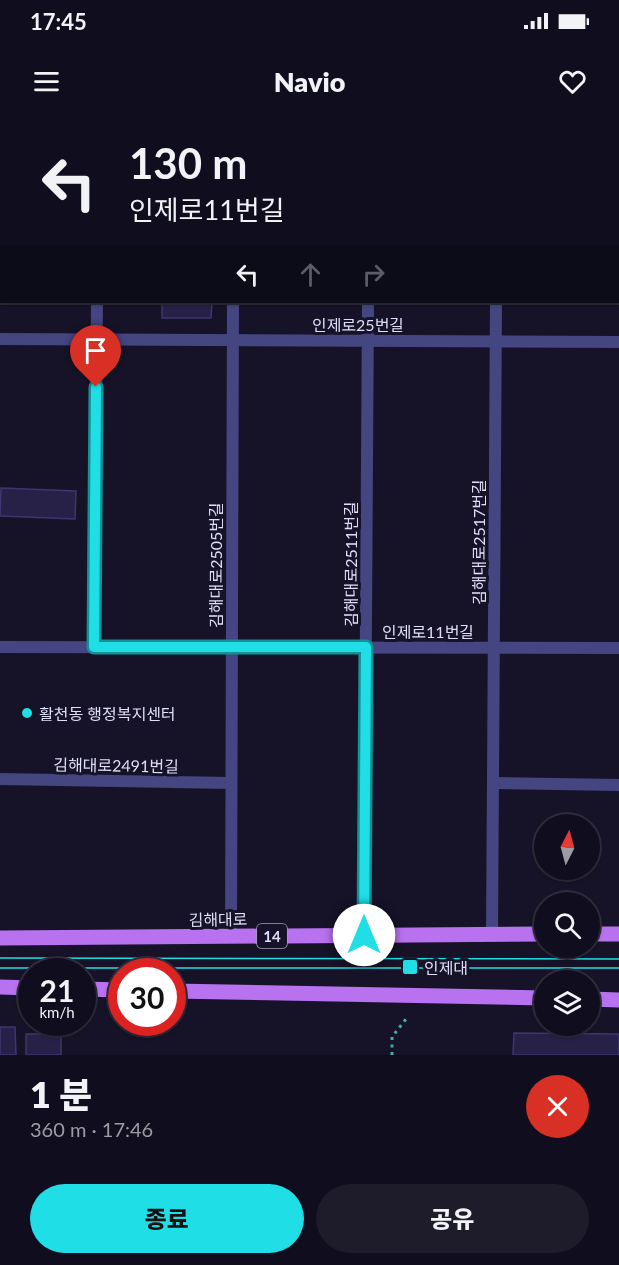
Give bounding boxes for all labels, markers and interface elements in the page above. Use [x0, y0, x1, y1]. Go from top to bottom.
text: 17:45 [30, 8, 87, 35]
icon: menu [30, 65, 63, 98]
text: Navio [274, 65, 345, 98]
icon: heart [556, 65, 589, 98]
text: 130 m [129, 138, 247, 188]
icon: left [30, 144, 108, 222]
text: 인제로11번길 [129, 193, 285, 226]
icon: left [231, 258, 264, 291]
icon: ahead [294, 258, 327, 291]
icon: right [357, 258, 390, 291]
street label: 인제로25번길 [312, 315, 404, 334]
pin [70, 325, 121, 387]
icon: arrive [79, 334, 112, 367]
street label: 김해대로2517번길 [469, 479, 488, 605]
street label: 김해대로2511번길 [341, 501, 360, 627]
street label: 김해대로2505번길 [206, 502, 225, 628]
street label: 인제로11번길 [382, 622, 474, 641]
place label: 활천동 행정복지센터 [39, 704, 176, 723]
marker: 활천동 행정복지센터 [20, 706, 34, 720]
street label: 김해대로2491번길 [53, 754, 179, 776]
north arrow [534, 814, 600, 880]
map controls [534, 814, 600, 1036]
button: search [534, 892, 600, 958]
position arrow [332, 903, 396, 967]
street label: 김해대로 [188, 909, 248, 929]
road number: 14 [257, 924, 287, 948]
speed limit sign: 30 [108, 958, 186, 1036]
marker: 인제대 [401, 958, 419, 976]
place label: 인제대 [424, 958, 468, 977]
button: layers [534, 970, 600, 1036]
text: 21 [40, 972, 74, 1008]
text: km/h [39, 1003, 75, 1021]
text: 1 분 [30, 1072, 92, 1116]
button: close [526, 1075, 589, 1138]
text: 360 m · 17:46 [30, 1117, 153, 1141]
button: 종료 [30, 1184, 304, 1253]
button: 공유 [316, 1184, 589, 1253]

